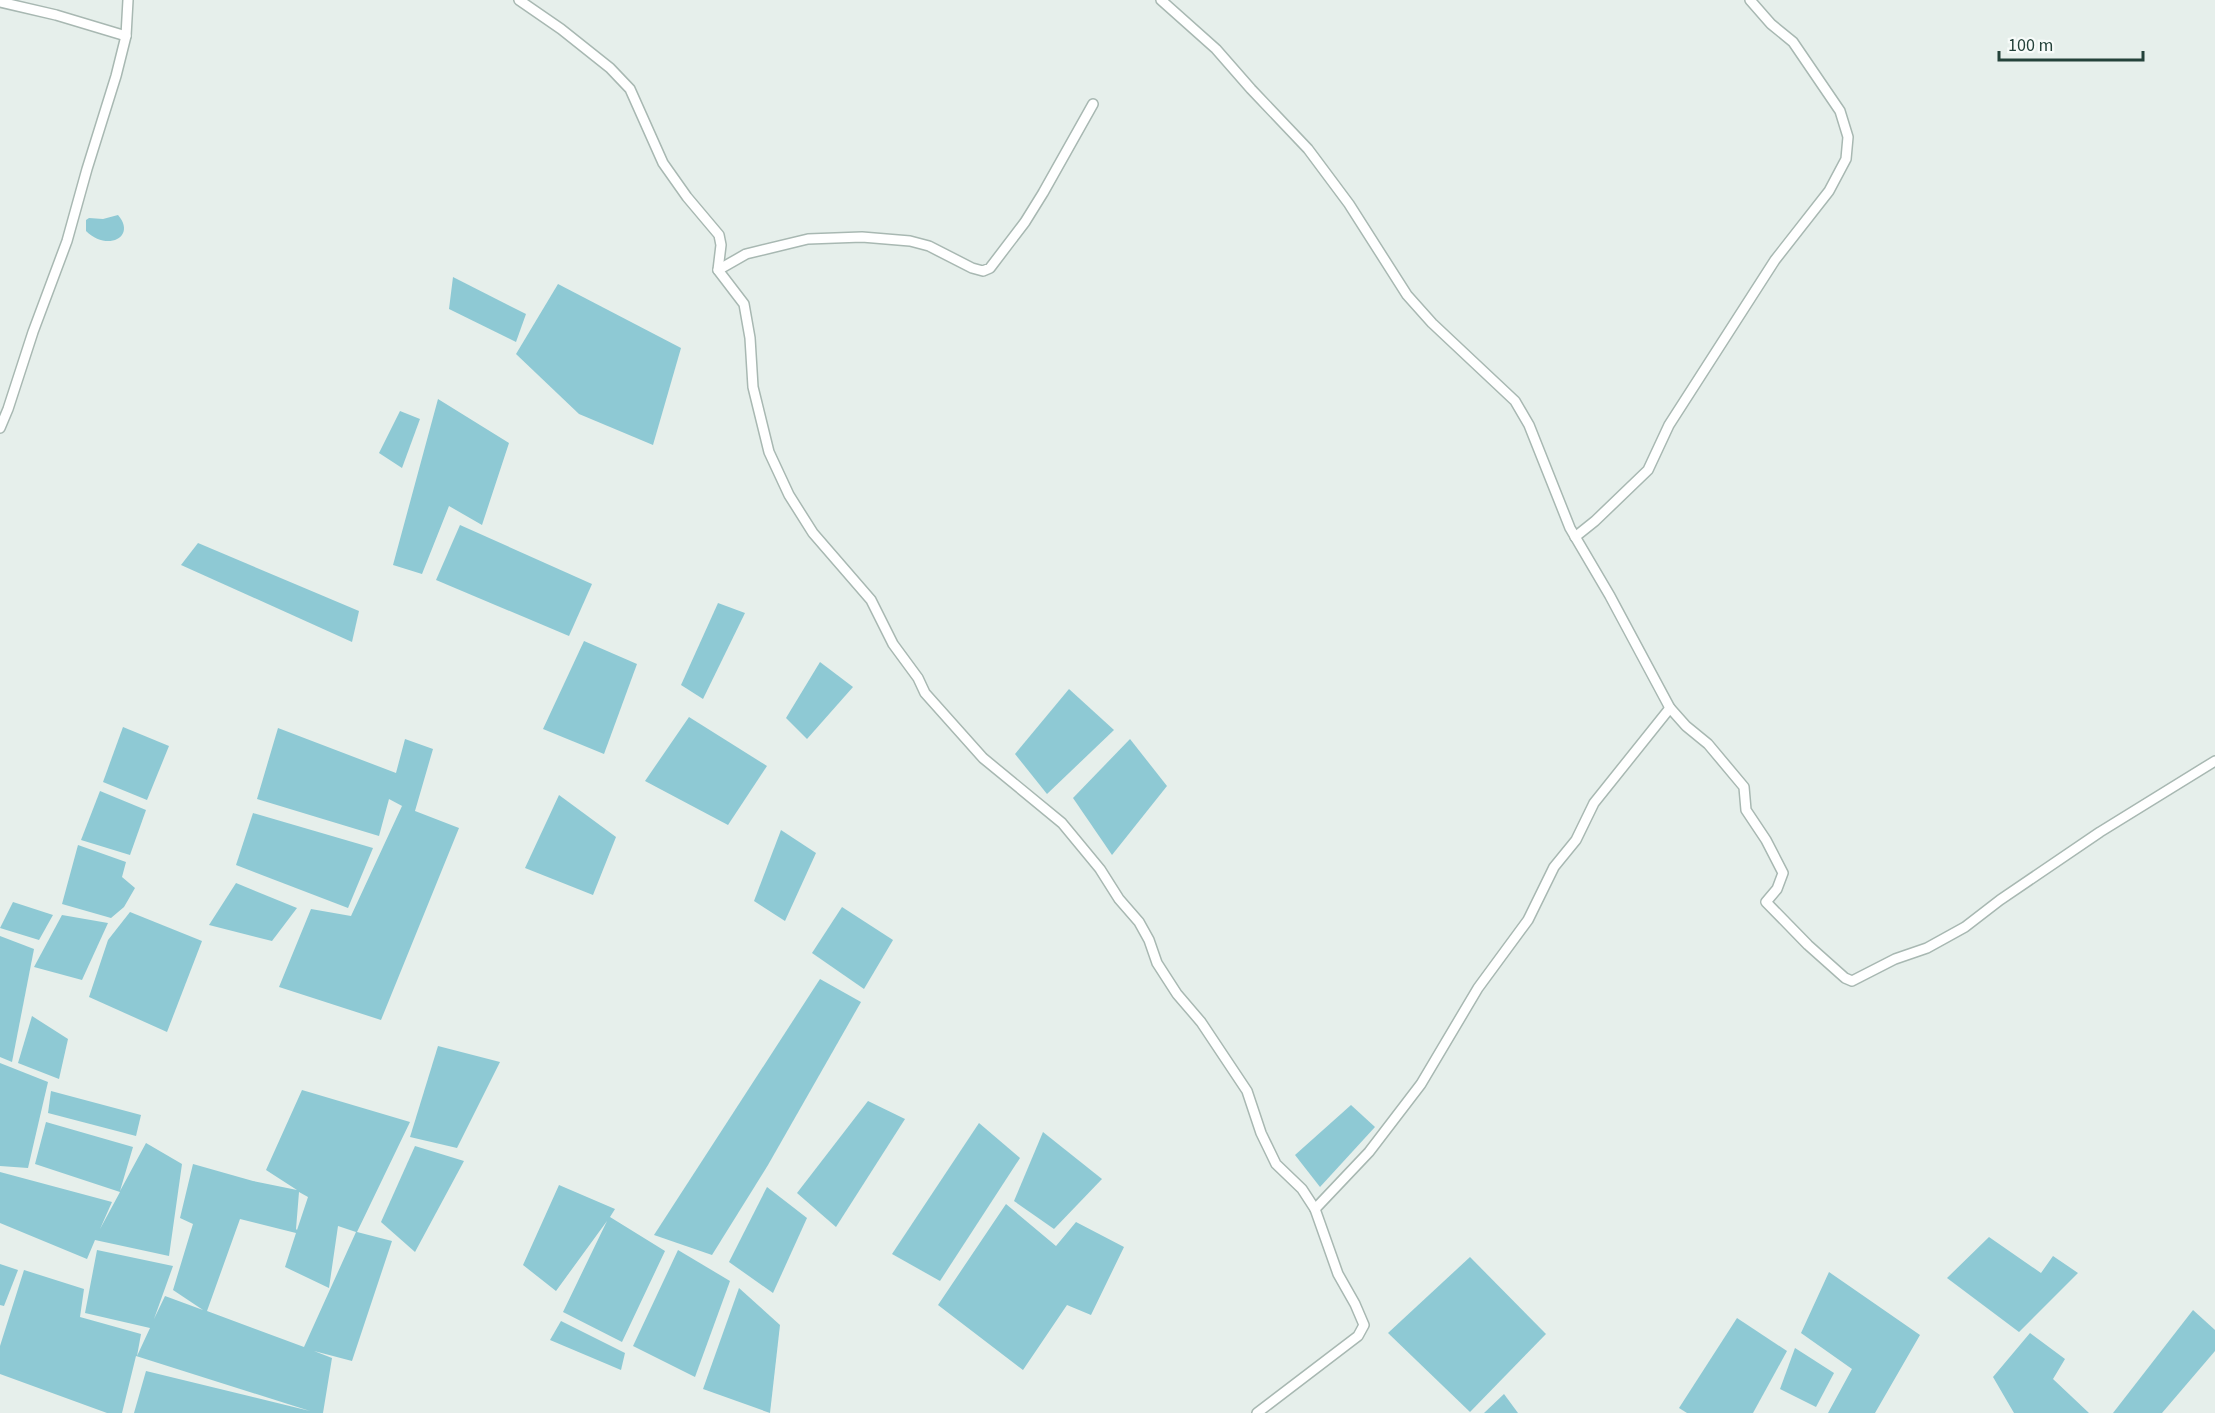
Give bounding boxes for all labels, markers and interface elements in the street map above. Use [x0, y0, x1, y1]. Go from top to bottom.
scale bar [1999, 24, 2143, 62]
text: 100 m [2008, 33, 2053, 58]

